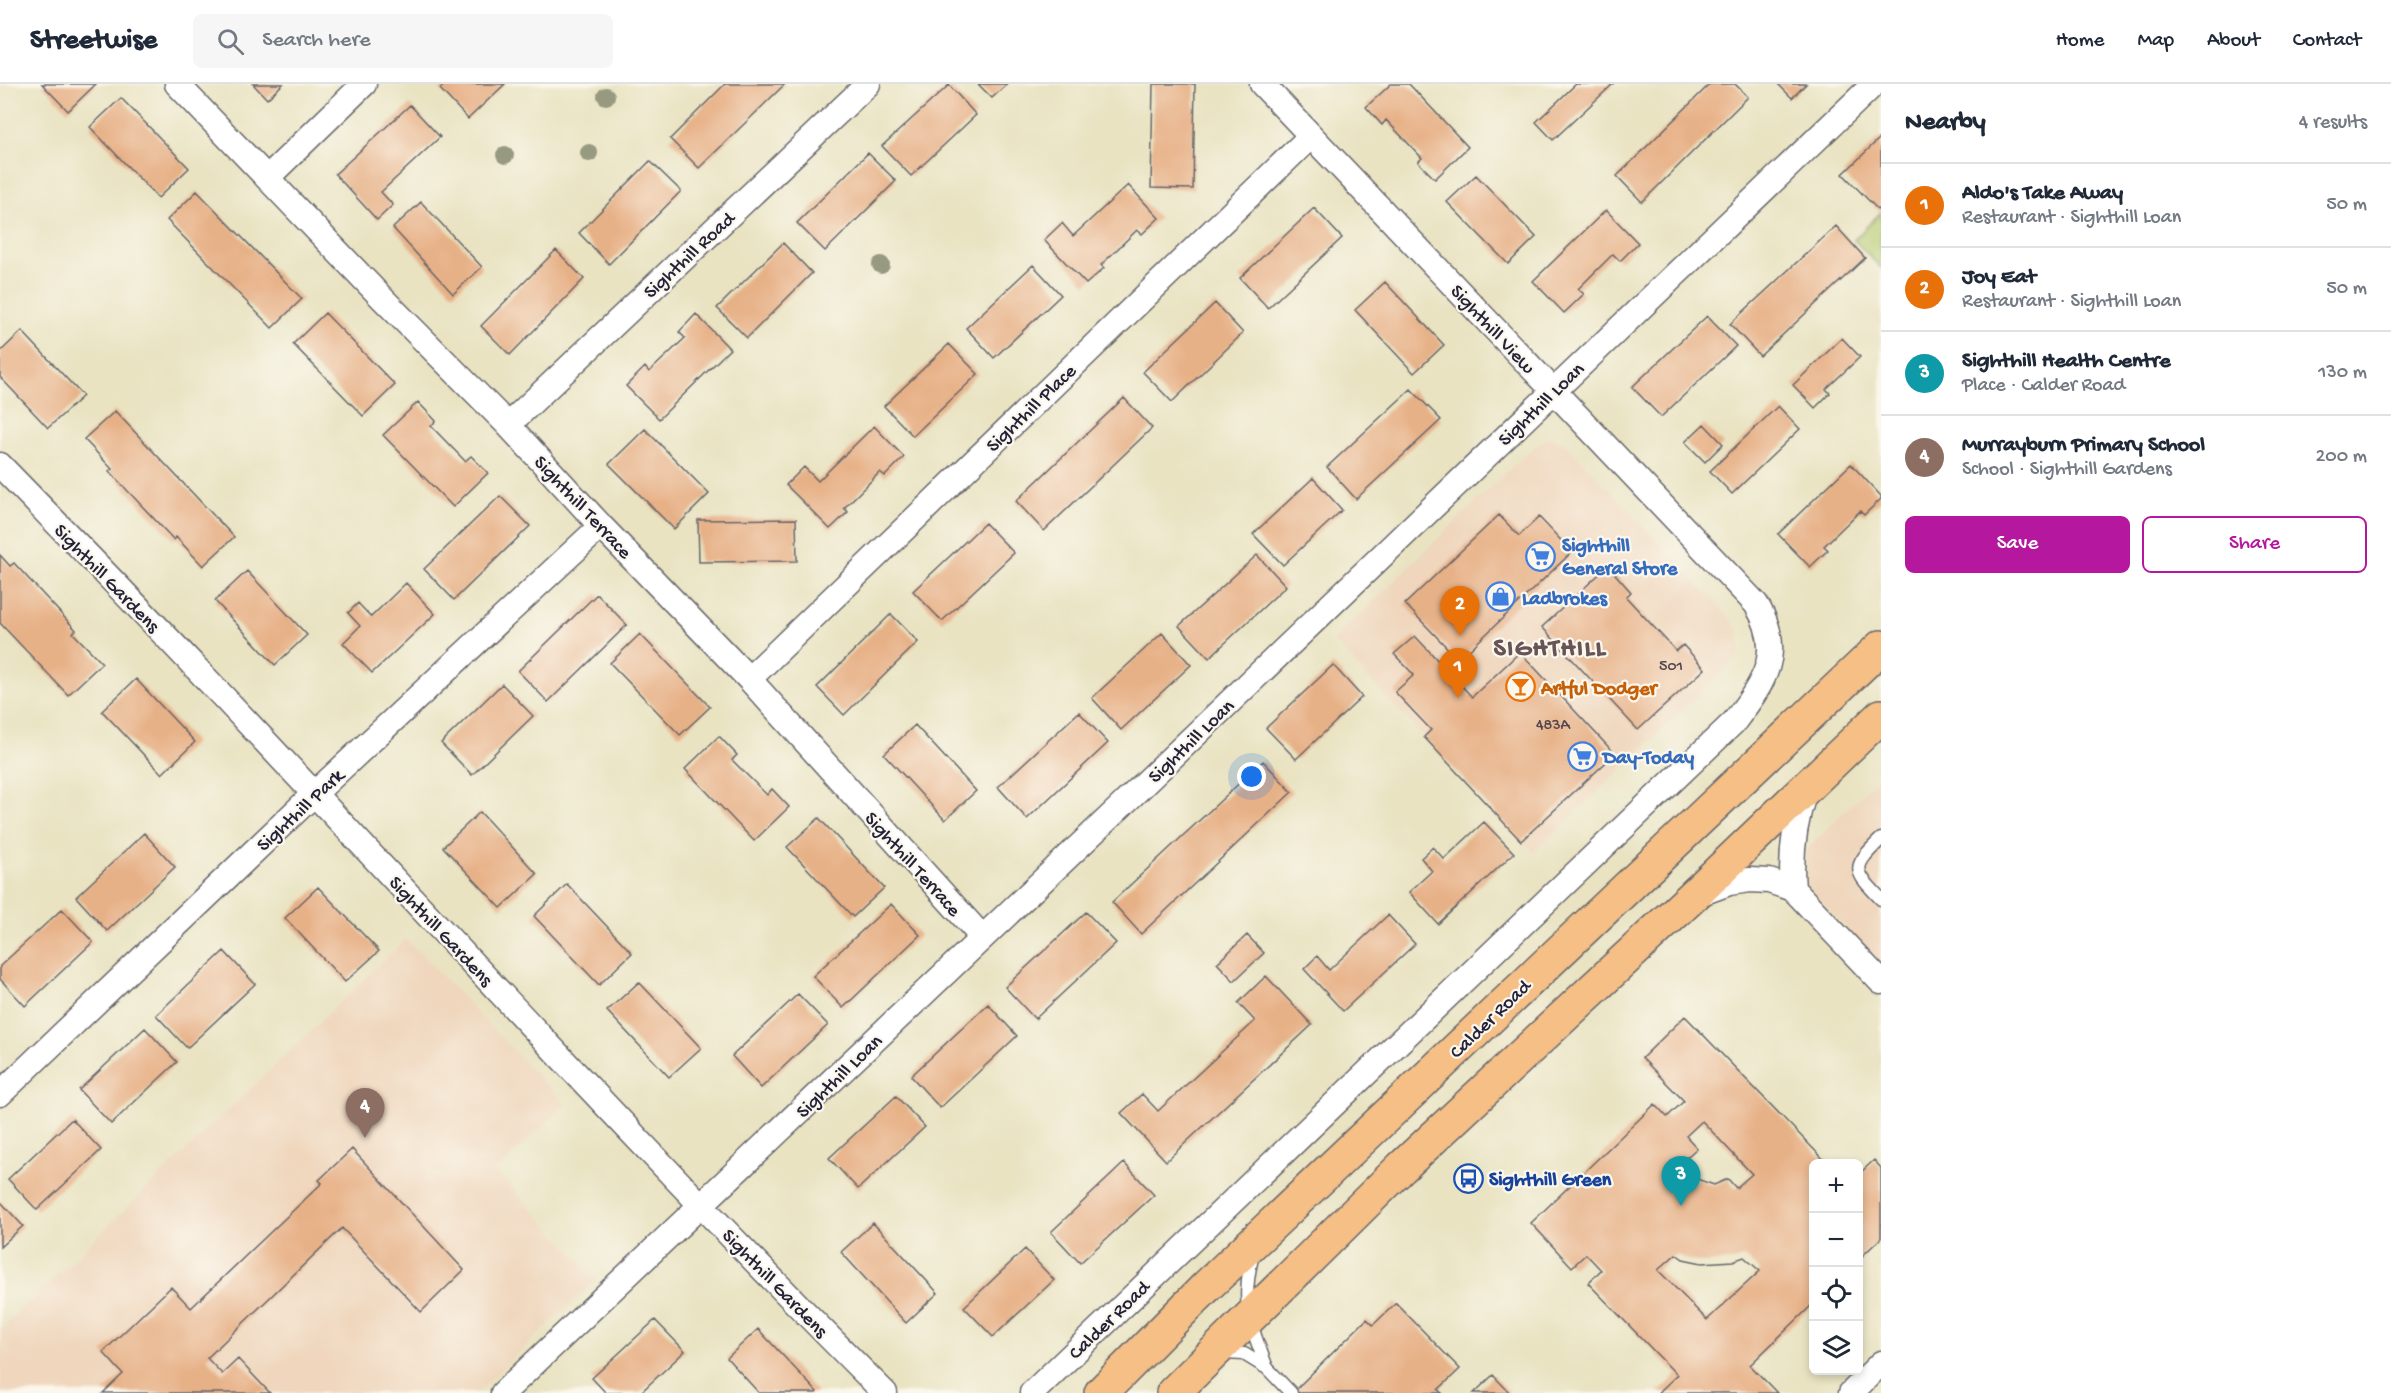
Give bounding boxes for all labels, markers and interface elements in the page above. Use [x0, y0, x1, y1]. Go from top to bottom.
search box [193, 14, 613, 68]
text: Streetwise [30, 25, 157, 58]
icon: search [214, 25, 247, 58]
text: Search here [262, 28, 371, 54]
text: Home [2056, 29, 2104, 54]
text: Map [2137, 29, 2174, 54]
text: About [2207, 29, 2260, 54]
text: Contact [2293, 29, 2361, 54]
text: Nearby [1905, 108, 1986, 139]
text: 4 results [2299, 112, 2367, 135]
text: Aldo's Take Away [1962, 181, 2123, 207]
text: 1 [1920, 194, 1929, 217]
text: 50 m [2326, 194, 2367, 217]
street label: Sighthill Road [640, 207, 742, 305]
text: Restaurant · Sighthill Loan [1962, 207, 2181, 230]
text: Joy Eat [1962, 265, 2036, 291]
text: 2 [1920, 278, 1929, 301]
text: 50 m [2326, 278, 2367, 301]
street label: Sighthill View [1444, 281, 1539, 380]
text: Restaurant · Sighthill Loan [1962, 291, 2181, 314]
text: Sighthill Health Centre [1962, 349, 2171, 375]
street label: Sighthill Loan [1495, 358, 1591, 452]
street label: Sighthill Place [983, 360, 1083, 458]
text: 3 [1919, 362, 1930, 385]
text: 130 m [2318, 362, 2367, 385]
text: Place · Calder Road [1962, 375, 2125, 398]
text: Murrayburn Primary School [1962, 433, 2205, 459]
text: 4 [1920, 446, 1929, 469]
text: 200 m [2316, 446, 2367, 469]
street label: Sighthill Terrace [528, 452, 636, 565]
text: School · Sighthill Gardens [1962, 459, 2172, 482]
button: Save [1905, 516, 2130, 573]
button: Share [2142, 516, 2367, 573]
street label: Sighthill Gardens [48, 520, 164, 639]
place label: Sighthill General Store [1562, 536, 1678, 582]
supermarket icon: Sighthill General Store [1525, 540, 1557, 572]
shop icon: Ladbrokes [1485, 581, 1517, 613]
pin: 2 [1440, 586, 1480, 636]
place label: Ladbrokes [1522, 589, 1608, 612]
district label: SIGHTHILL [1493, 635, 1607, 666]
pin: 1 [1438, 648, 1478, 698]
house number: 501 [1659, 658, 1683, 677]
bar icon: Artful Dodger [1504, 671, 1536, 703]
place label: Artful Dodger [1540, 679, 1659, 702]
street label: Sighthill Loan [1145, 695, 1241, 789]
house number: 483A [1536, 717, 1572, 736]
supermarket icon: Day-Today [1566, 740, 1598, 772]
place label: Day-Today [1601, 748, 1694, 771]
your location [1237, 762, 1266, 791]
street label: Sighthill Park [253, 764, 351, 858]
street label: Sighthill Terrace [858, 808, 965, 923]
street label: Sighthill Gardens [383, 873, 497, 993]
street label: Calder Road [1446, 975, 1538, 1065]
street label: Sighthill Loan [793, 1030, 889, 1124]
pin: 4 [346, 1088, 385, 1138]
pin: 3 [1662, 1156, 1700, 1206]
map controls [1809, 1159, 1863, 1375]
button: + [1809, 1159, 1863, 1213]
bus stop icon: Sighthill Green [1452, 1162, 1484, 1194]
place label: Sighthill Green [1489, 1170, 1612, 1193]
button: − [1809, 1213, 1863, 1267]
street label: Sighthill Gardens [716, 1225, 832, 1344]
button: locate [1809, 1267, 1863, 1321]
street label: Calder Road [1065, 1276, 1157, 1366]
button: layers [1809, 1321, 1863, 1375]

